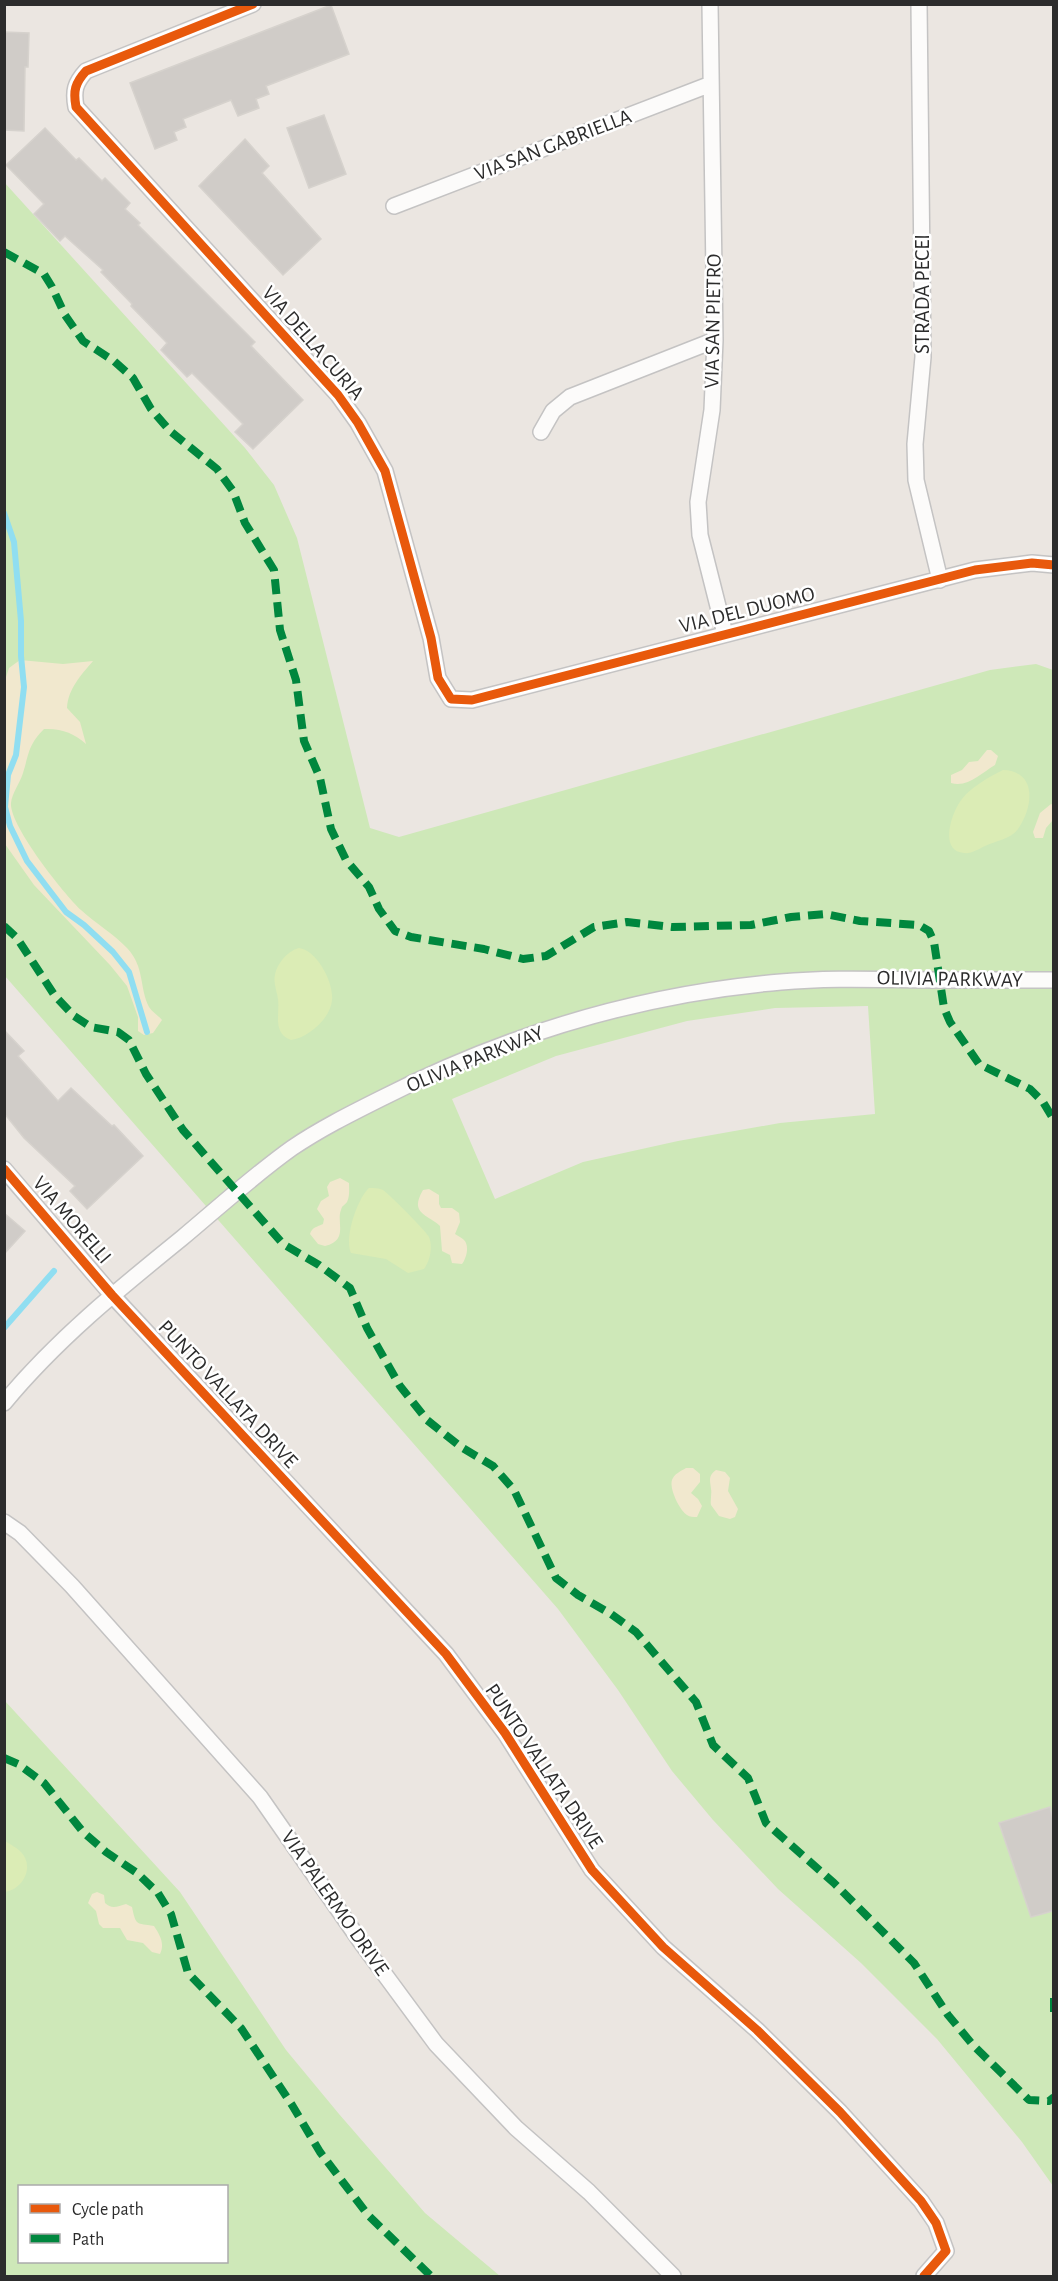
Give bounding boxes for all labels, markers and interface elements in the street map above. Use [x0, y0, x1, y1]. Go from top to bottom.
street label: VIA SAN GABRIELLA [472, 105, 634, 185]
street label: STRADA PECEI [912, 234, 933, 354]
street label: VIA SAN PIETRO [701, 253, 725, 389]
street label: VIA DELLA CURIA [258, 282, 368, 404]
street label: VIA DEL DUOMO [677, 583, 817, 637]
street label: OLIVIA PARKWAY [877, 967, 1023, 991]
street label: OLIVIA PARKWAY [403, 1022, 547, 1096]
street label: VIA MORELLI [29, 1172, 115, 1268]
street label: PUNTO VALLATA DRIVE [154, 1316, 302, 1472]
street label: PUNTO VALLATA DRIVE [481, 1680, 607, 1852]
street label: VIA PALERMO DRIVE [277, 1827, 393, 1979]
legend [18, 2185, 228, 2263]
text: Cycle path [72, 2201, 144, 2219]
text: Path [72, 2231, 104, 2249]

